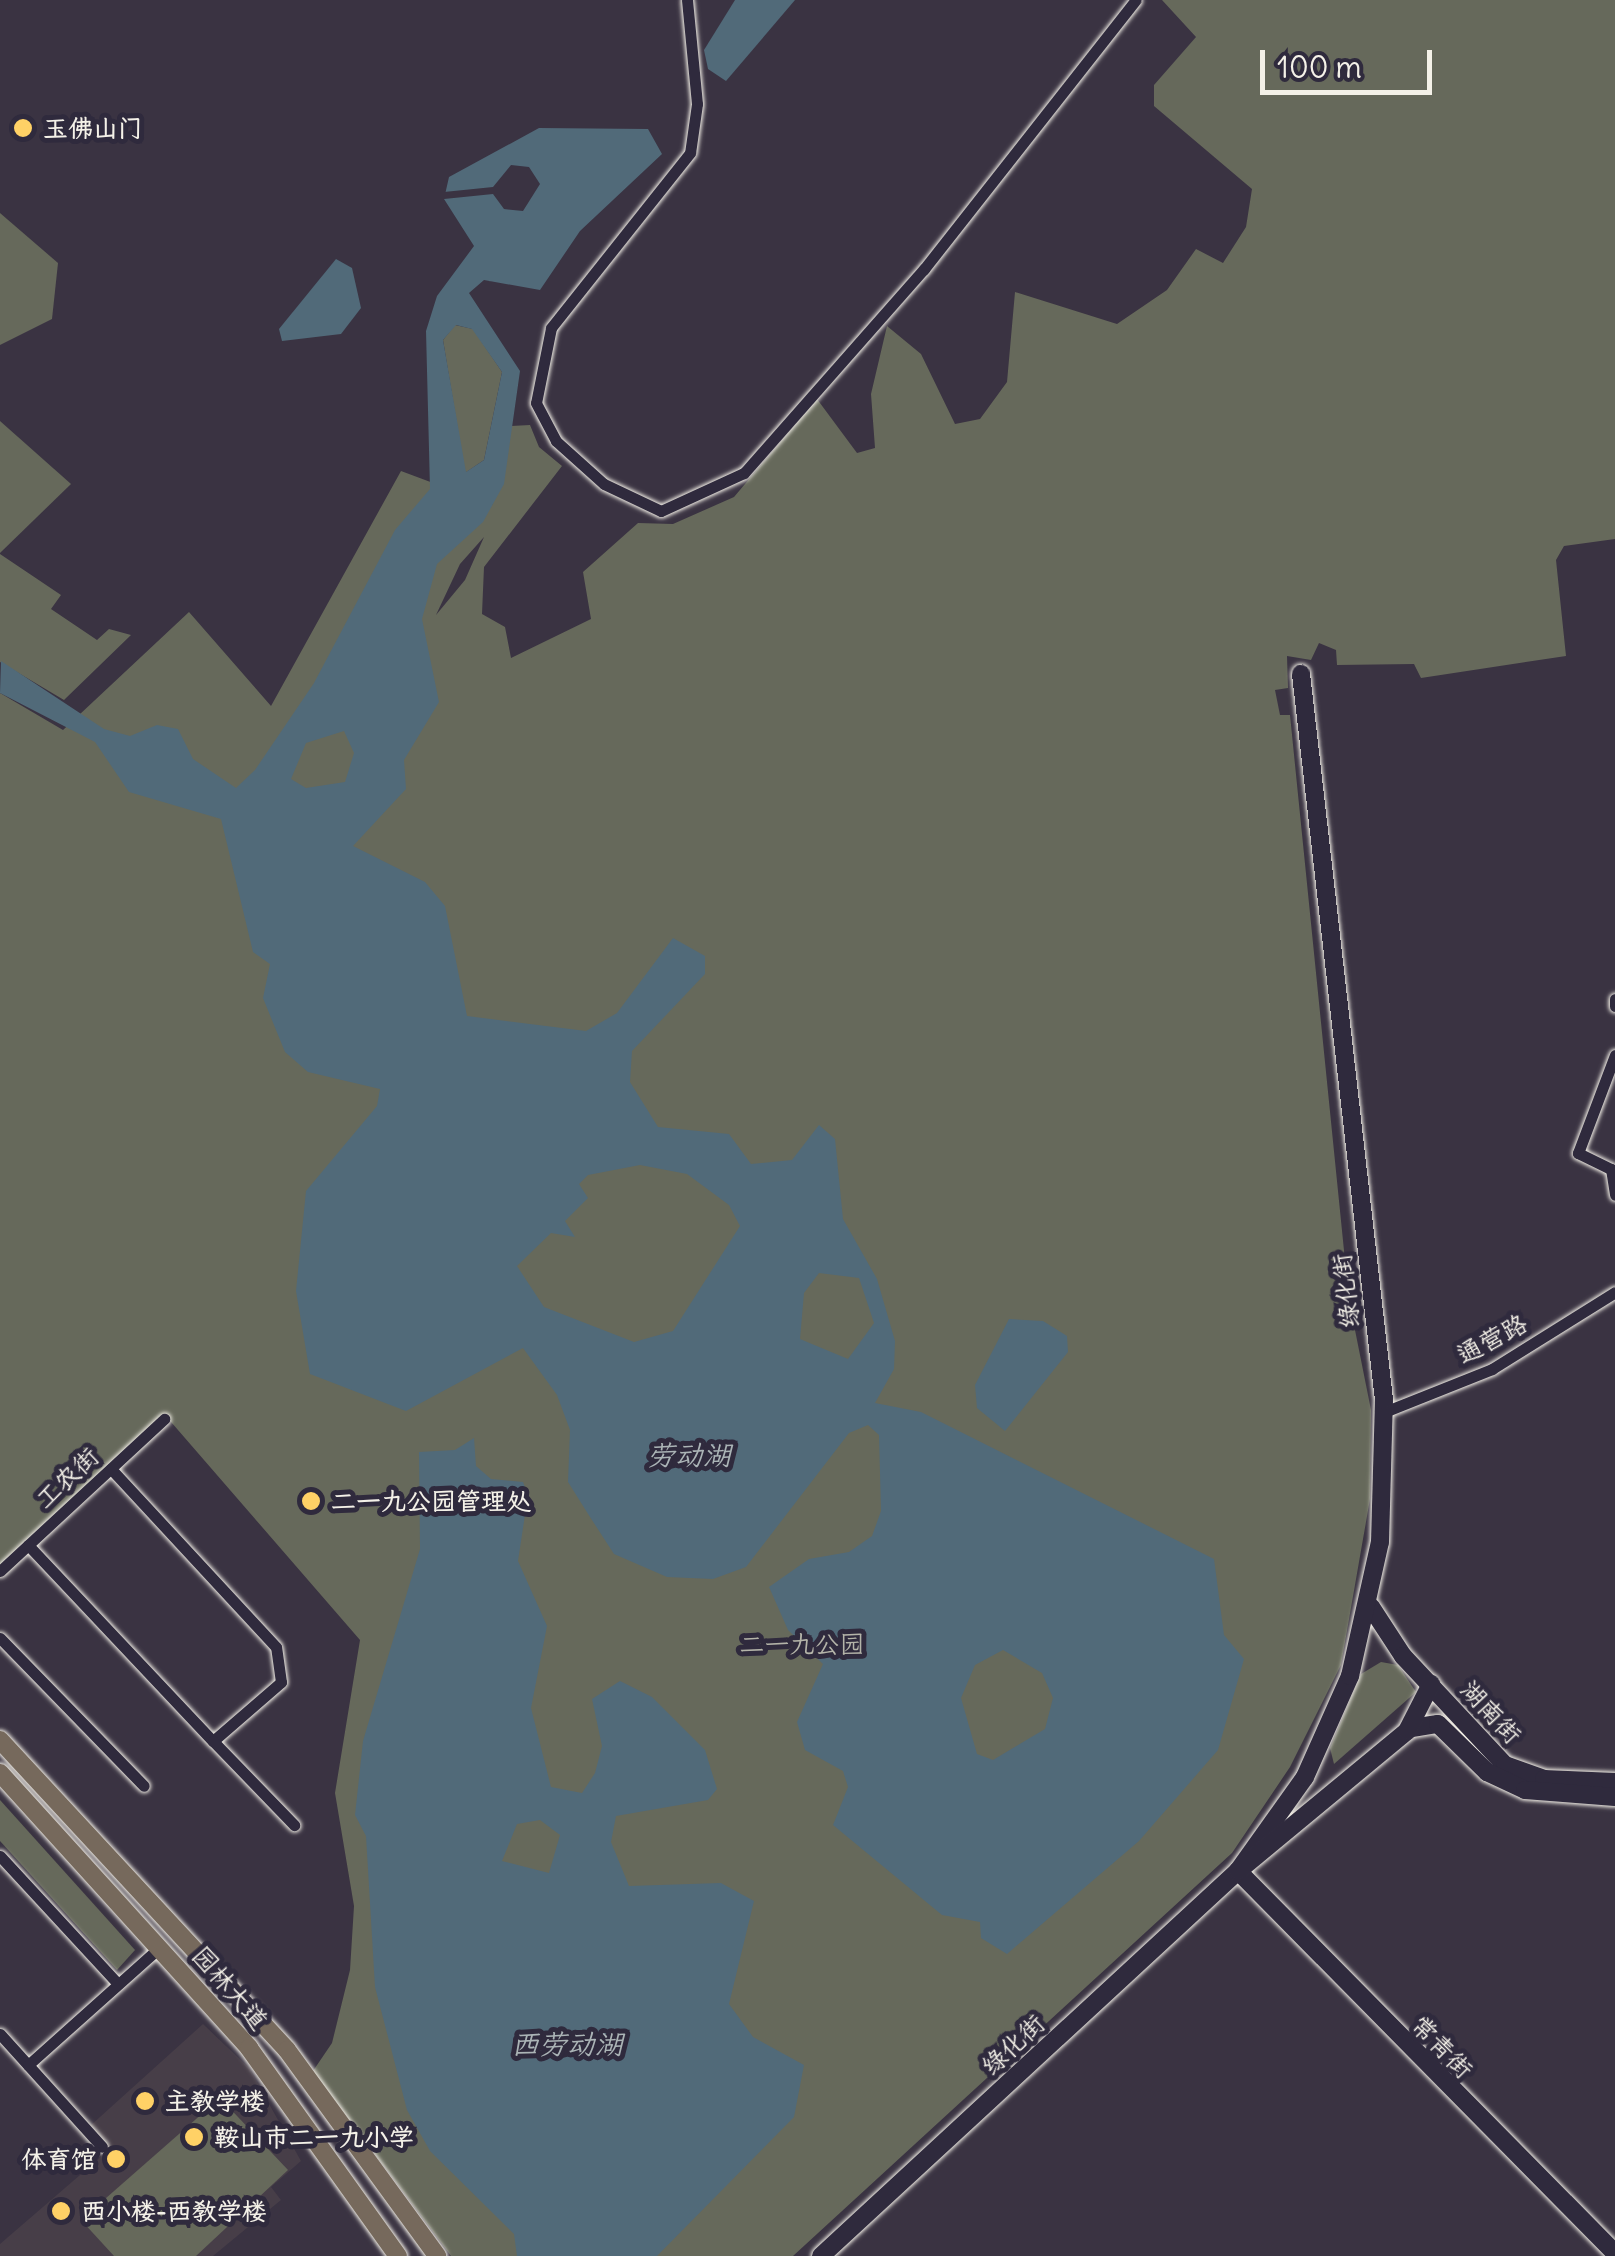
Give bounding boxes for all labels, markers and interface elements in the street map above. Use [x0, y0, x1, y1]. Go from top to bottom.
scale bar [1265, 30, 1438, 92]
text: 100 m [1277, 48, 1362, 86]
place label: 玉佛山门 [43, 113, 143, 143]
marker: 玉佛山门 [12, 117, 34, 139]
street label: 绿化街 [1327, 1252, 1365, 1330]
street label: 通营路 [1452, 1308, 1532, 1370]
water label: 劳动湖 [647, 1438, 731, 1472]
street label: 工农街 [29, 1441, 105, 1515]
place label: 二一九公园管理处 [331, 1486, 531, 1516]
marker: 二一九公园管理处 [300, 1490, 322, 1512]
park label: 二一九公园 [740, 1629, 864, 1659]
street label: 湖南街 [1454, 1674, 1528, 1750]
street label: 园林大道 [186, 1940, 274, 2036]
street label: 绿化街 [975, 2008, 1051, 2082]
street label: 常青街 [1405, 2010, 1479, 2084]
water label: 西劳动湖 [511, 2027, 623, 2061]
place label: 主教学楼 [165, 2086, 265, 2116]
marker: 主教学楼 [134, 2090, 156, 2112]
place label: 鞍山市二一九小学 [214, 2122, 414, 2152]
marker: 鞍山市二一九小学 [183, 2126, 205, 2148]
place label: 体育馆 [21, 2144, 96, 2174]
marker: 体育馆 [105, 2148, 127, 2170]
place label: 西小楼-西教学楼 [81, 2196, 267, 2226]
marker: 西小楼-西教学楼 [50, 2200, 72, 2222]

